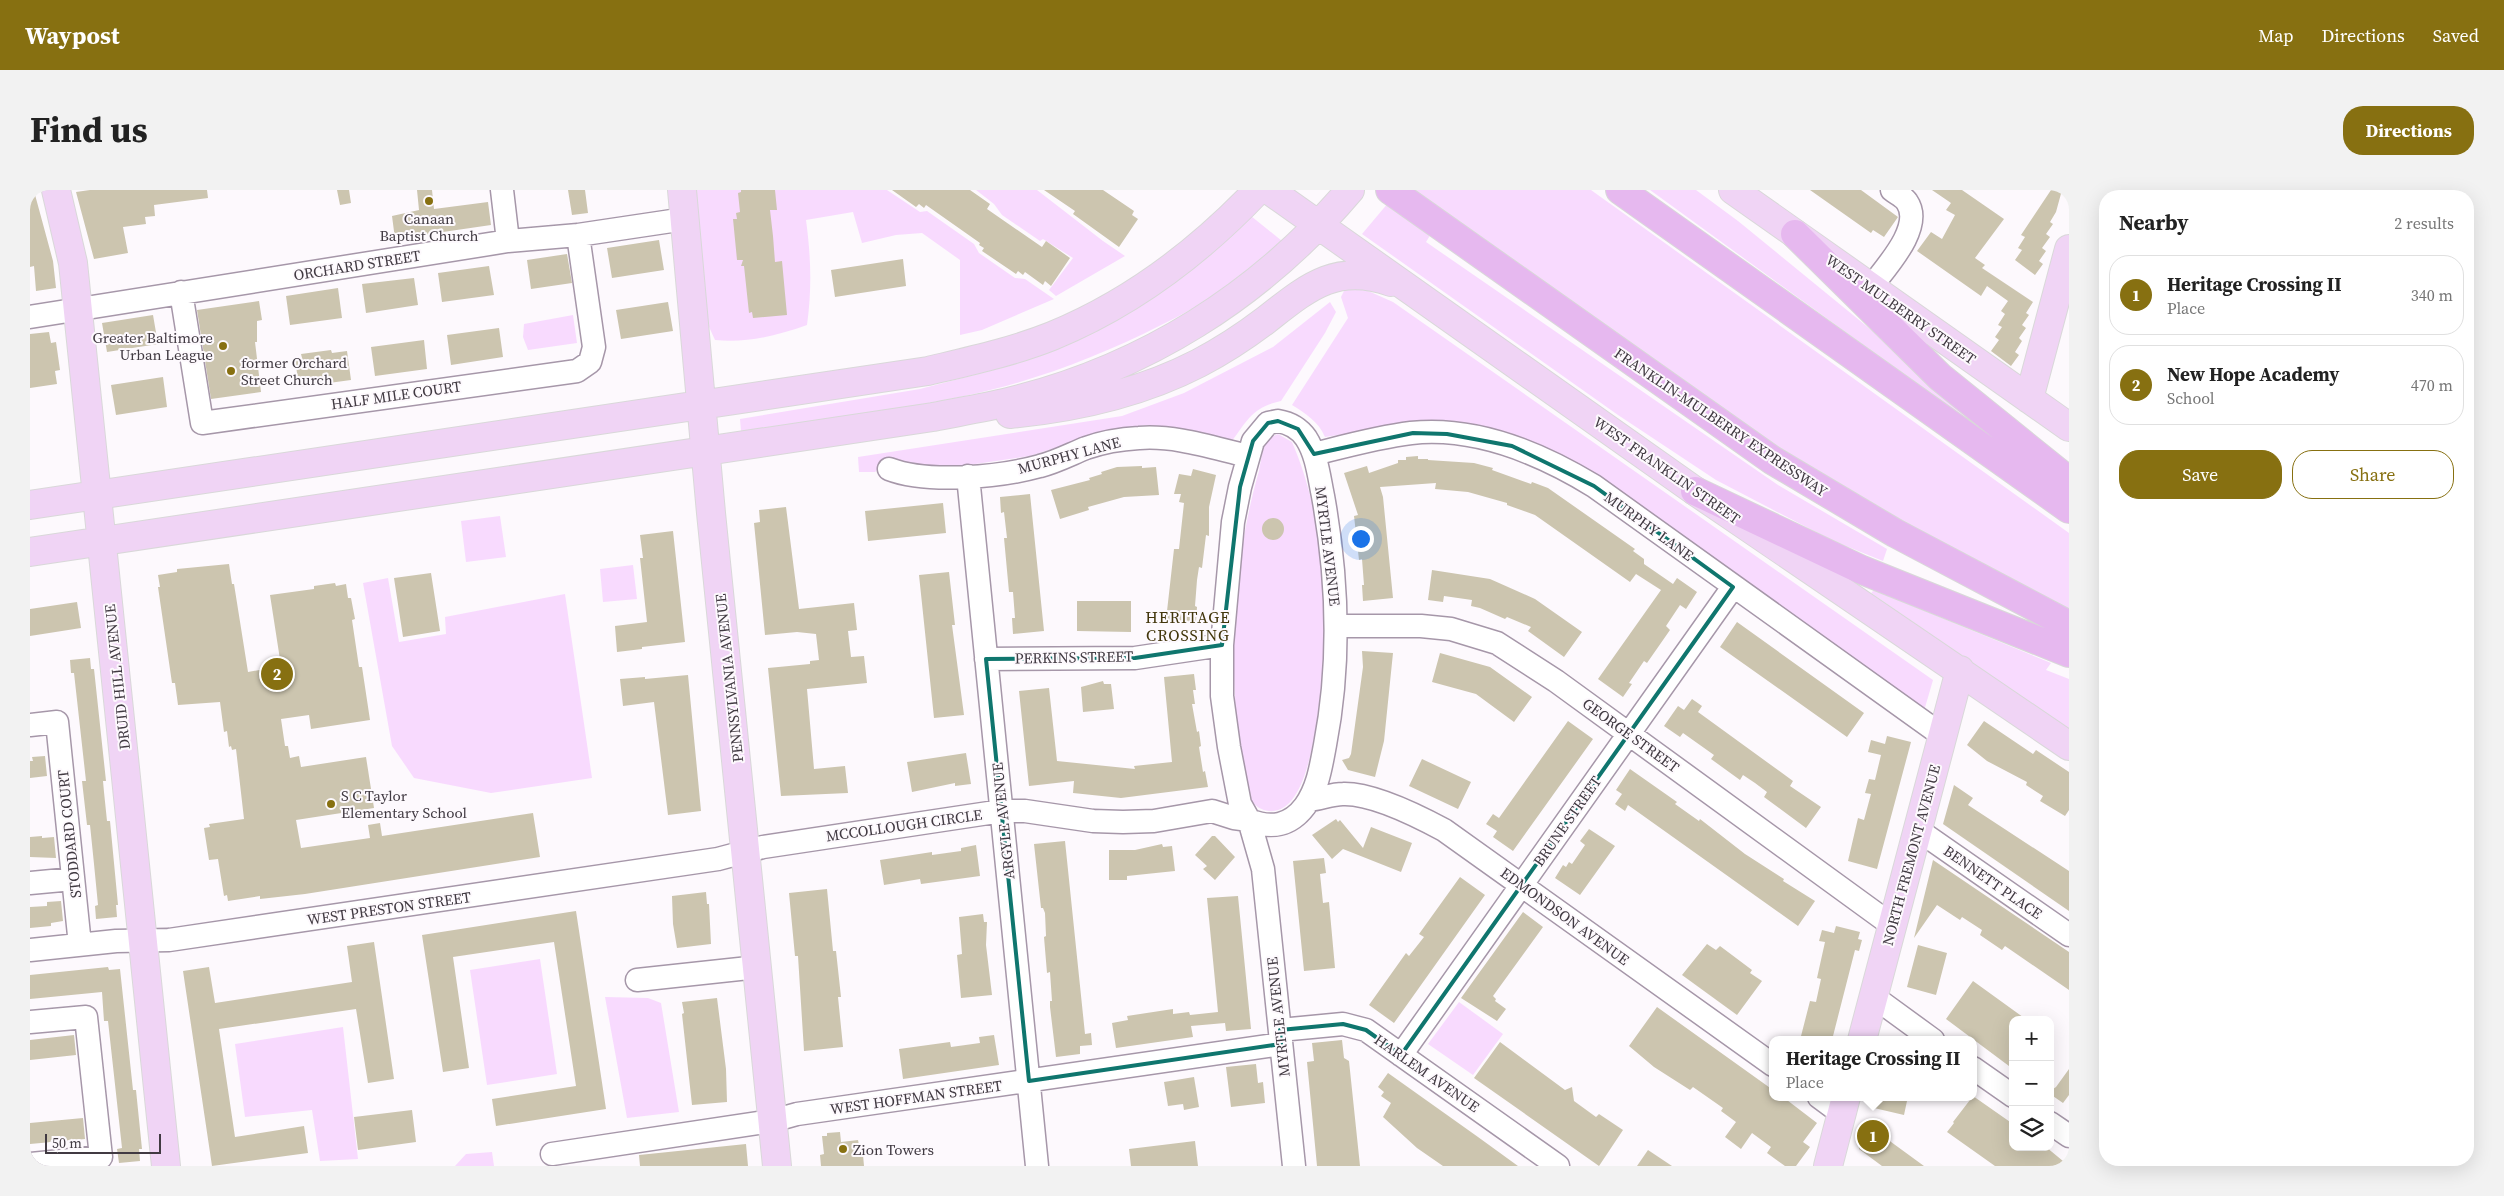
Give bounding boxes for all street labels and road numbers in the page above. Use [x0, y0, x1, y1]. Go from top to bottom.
street label: ORCHARD STREET [292, 245, 422, 285]
street label: WEST MULBERRY STREET [1822, 249, 1980, 369]
street label: FRANKLIN-MULBERRY EXPRESSWAY [1610, 343, 1832, 502]
street label: HALF MILE COURT [329, 375, 463, 415]
street label: WEST FRANKLIN STREET [1589, 411, 1745, 529]
street label: MURPHY LANE [1015, 431, 1123, 479]
street label: MYRTLE AVENUE [1310, 485, 1346, 607]
street label: MURPHY LANE [1600, 486, 1698, 566]
street label: PENNSYLVANIA AVENUE [710, 593, 748, 763]
street label: DRUID HILL AVENUE [99, 603, 135, 751]
street label: PERKINS STREET [1015, 645, 1133, 669]
street label: GEORGE STREET [1578, 693, 1684, 777]
street label: ARGYLE AVENUE [986, 762, 1020, 880]
street label: NORTH FREMONT AVENUE [1877, 762, 1945, 948]
street label: STODDARD COURT [52, 769, 86, 899]
street label: BRUNE STREET [1528, 772, 1606, 870]
street label: MCCOLLOUGH CIRCLE [825, 804, 983, 846]
street label: BENNETT PLACE [1939, 840, 2047, 924]
street label: EDMONDSON AVENUE [1496, 862, 1634, 970]
street label: WEST PRESTON STREET [306, 886, 472, 930]
street label: MYRTLE AVENUE [1261, 956, 1295, 1078]
street label: HARLEM AVENUE [1370, 1029, 1484, 1117]
street label: WEST HOFFMAN STREET [829, 1075, 1003, 1119]

